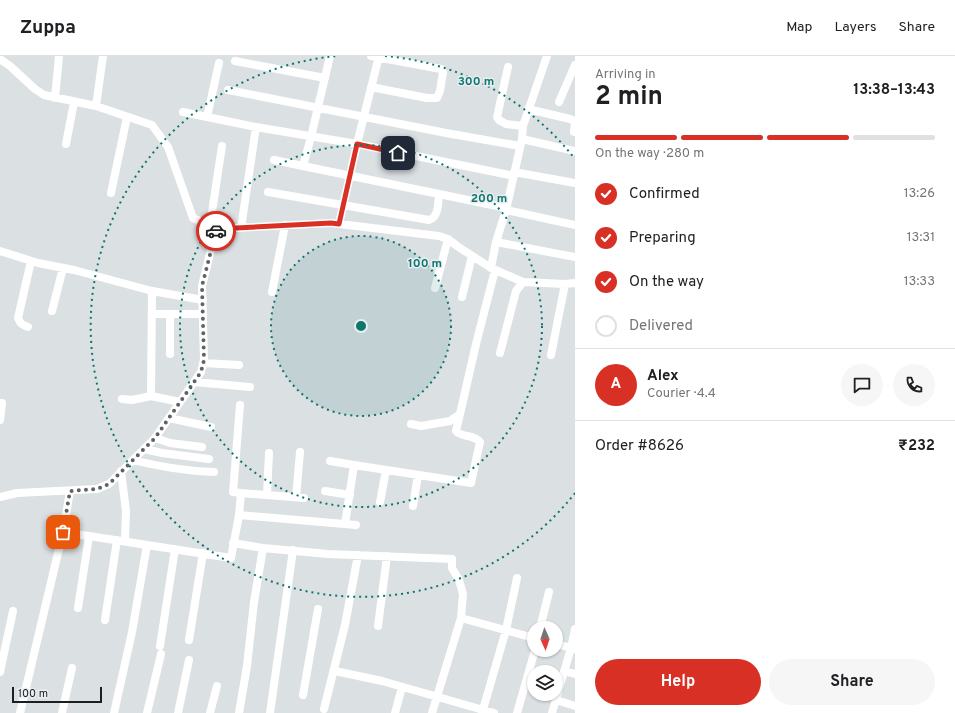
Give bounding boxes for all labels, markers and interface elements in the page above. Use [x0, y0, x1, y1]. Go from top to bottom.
text: Zuppa [20, 16, 76, 40]
text: Map [786, 19, 812, 36]
text: Layers [834, 19, 876, 36]
text: Share [898, 19, 935, 36]
text: Arriving in [595, 67, 656, 83]
text: 300 m [458, 74, 494, 90]
text: 2 min [595, 81, 663, 114]
text: 13:38–13:43 [853, 81, 935, 100]
pin [381, 136, 415, 170]
icon: home [387, 142, 409, 164]
text: On the way · 280 m [595, 146, 704, 162]
icon: check [595, 183, 617, 205]
text: Confirmed [629, 185, 700, 204]
text: 13:26 [904, 186, 935, 202]
text: 200 m [471, 191, 507, 207]
courier [196, 211, 236, 251]
icon: car [205, 220, 227, 242]
icon: check [595, 227, 617, 249]
text: Preparing [629, 229, 696, 248]
text: 13:31 [907, 230, 935, 246]
text: 100 m [408, 256, 442, 272]
icon: check [595, 271, 617, 293]
text: On the way [629, 273, 704, 292]
text: 13:33 [904, 274, 935, 290]
text: Delivered [629, 317, 693, 336]
centre of rings [354, 319, 368, 333]
button: chat [841, 364, 883, 406]
button: phone [893, 364, 935, 406]
text: Alex [647, 367, 679, 386]
text: A [611, 375, 621, 394]
text: Courier · 4.4 [647, 386, 716, 402]
text: Order #8626 [595, 437, 684, 456]
text: ₹232 [898, 437, 935, 456]
pin [46, 515, 80, 549]
icon: bag [52, 521, 74, 543]
north arrow [527, 621, 563, 657]
map controls [527, 621, 563, 701]
button: Help [595, 659, 761, 705]
button: Share [769, 659, 935, 705]
button: layers [527, 665, 563, 701]
scale bar [12, 685, 102, 704]
text: 100 m [18, 687, 48, 701]

